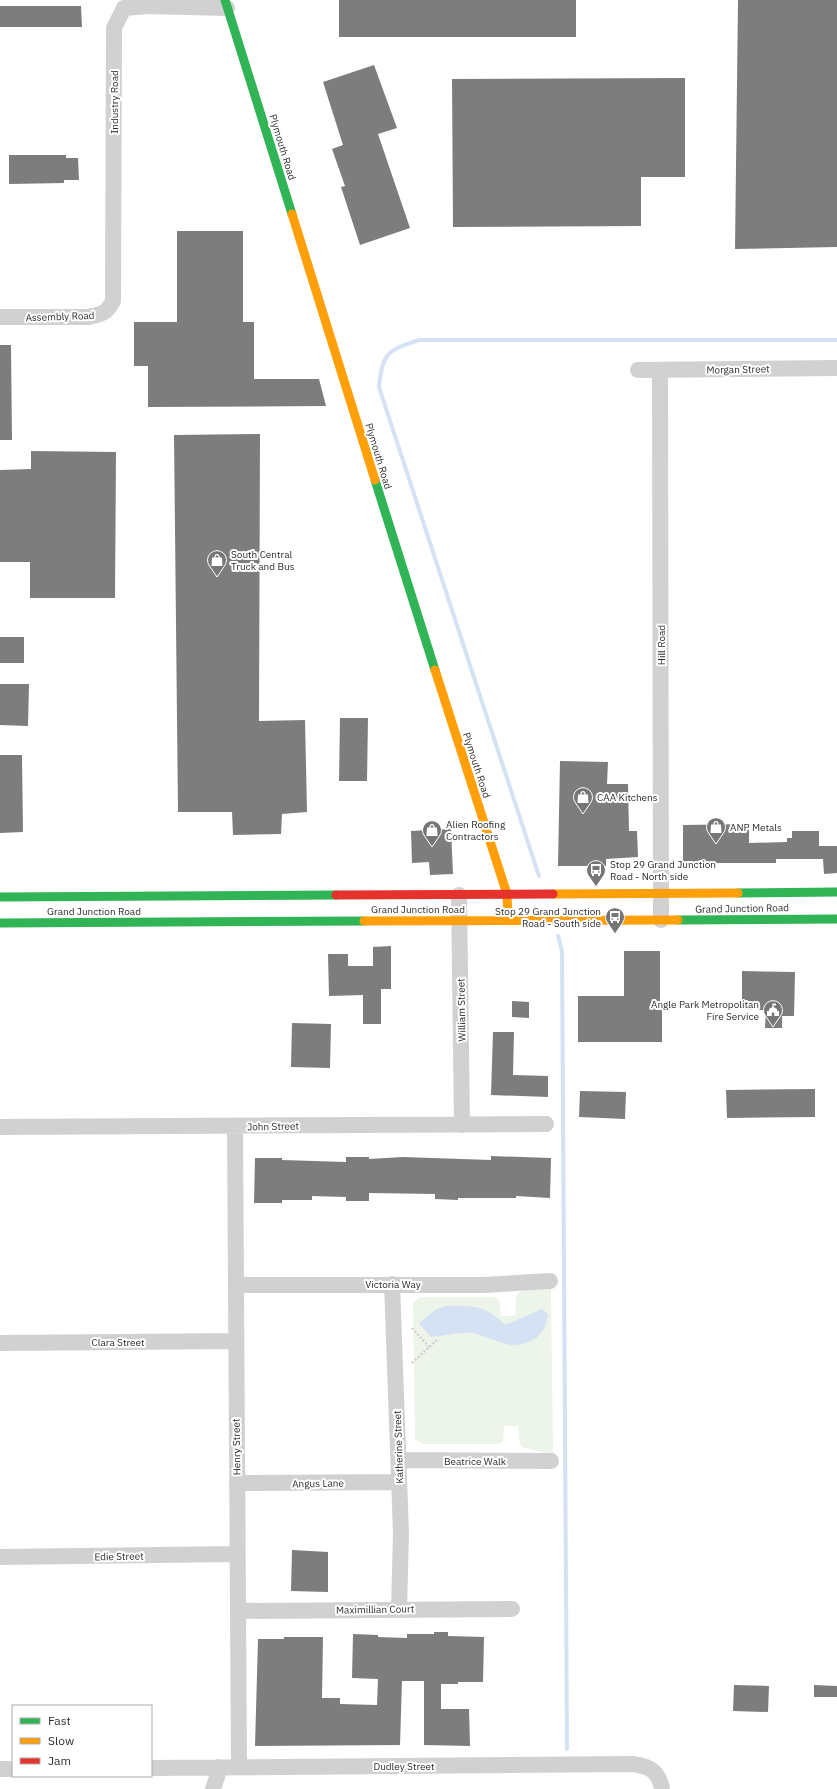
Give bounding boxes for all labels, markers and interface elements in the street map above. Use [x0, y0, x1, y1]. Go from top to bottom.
street label: Industry Road [108, 70, 121, 134]
street label: Plymouth Road [266, 113, 299, 182]
street label: Assembly Road [25, 309, 95, 324]
street label: Morgan Street [706, 362, 770, 377]
street label: Plymouth Road [362, 422, 395, 491]
place label: South Central Truck and Bus [231, 548, 295, 573]
shop icon: South Central Truck and Bus [206, 549, 228, 577]
street label: Hill Road [655, 625, 668, 665]
street label: Plymouth Road [460, 731, 493, 800]
shop icon: CAA Kitchens [572, 786, 594, 814]
place label: CAA Kitchens [597, 791, 658, 804]
shop icon: ANP Metals [705, 816, 727, 844]
place label: Alien Roofing Contractors [446, 818, 506, 843]
shop icon: Alien Roofing Contractors [421, 819, 443, 847]
place label: ANP Metals [730, 821, 782, 834]
place label: Stop 29 Grand Junction Road - North side [610, 858, 716, 883]
bus stop icon: Stop 29 Grand Junction Road - North side [585, 859, 607, 887]
street label: Grand Junction Road [695, 901, 789, 916]
street label: Grand Junction Road [371, 903, 465, 916]
street label: Grand Junction Road [47, 905, 141, 918]
place label: Stop 29 Grand Junction Road - South side [495, 905, 602, 930]
bus stop icon: Stop 29 Grand Junction Road - South side [604, 906, 626, 934]
street label: William Street [454, 978, 469, 1042]
place label: Angle Park Metropolitan Fire Service [651, 998, 760, 1023]
public building icon: Angle Park Metropolitan Fire Service [762, 999, 784, 1027]
street label: John Street [247, 1120, 300, 1133]
street label: Victoria Way [365, 1278, 421, 1291]
street label: Clara Street [91, 1336, 145, 1349]
street label: Katherine Street [391, 1410, 406, 1484]
street label: Henry Street [229, 1418, 243, 1475]
street label: Beatrice Walk [444, 1455, 507, 1468]
street label: Angus Lane [292, 1477, 345, 1490]
street label: Edie Street [94, 1550, 144, 1563]
street label: Maximillian Court [336, 1602, 415, 1617]
legend [12, 1705, 152, 1777]
text: Fast [48, 1713, 71, 1728]
text: Slow [48, 1733, 74, 1748]
text: Jam [48, 1753, 71, 1768]
street label: Dudley Street [373, 1760, 435, 1773]

